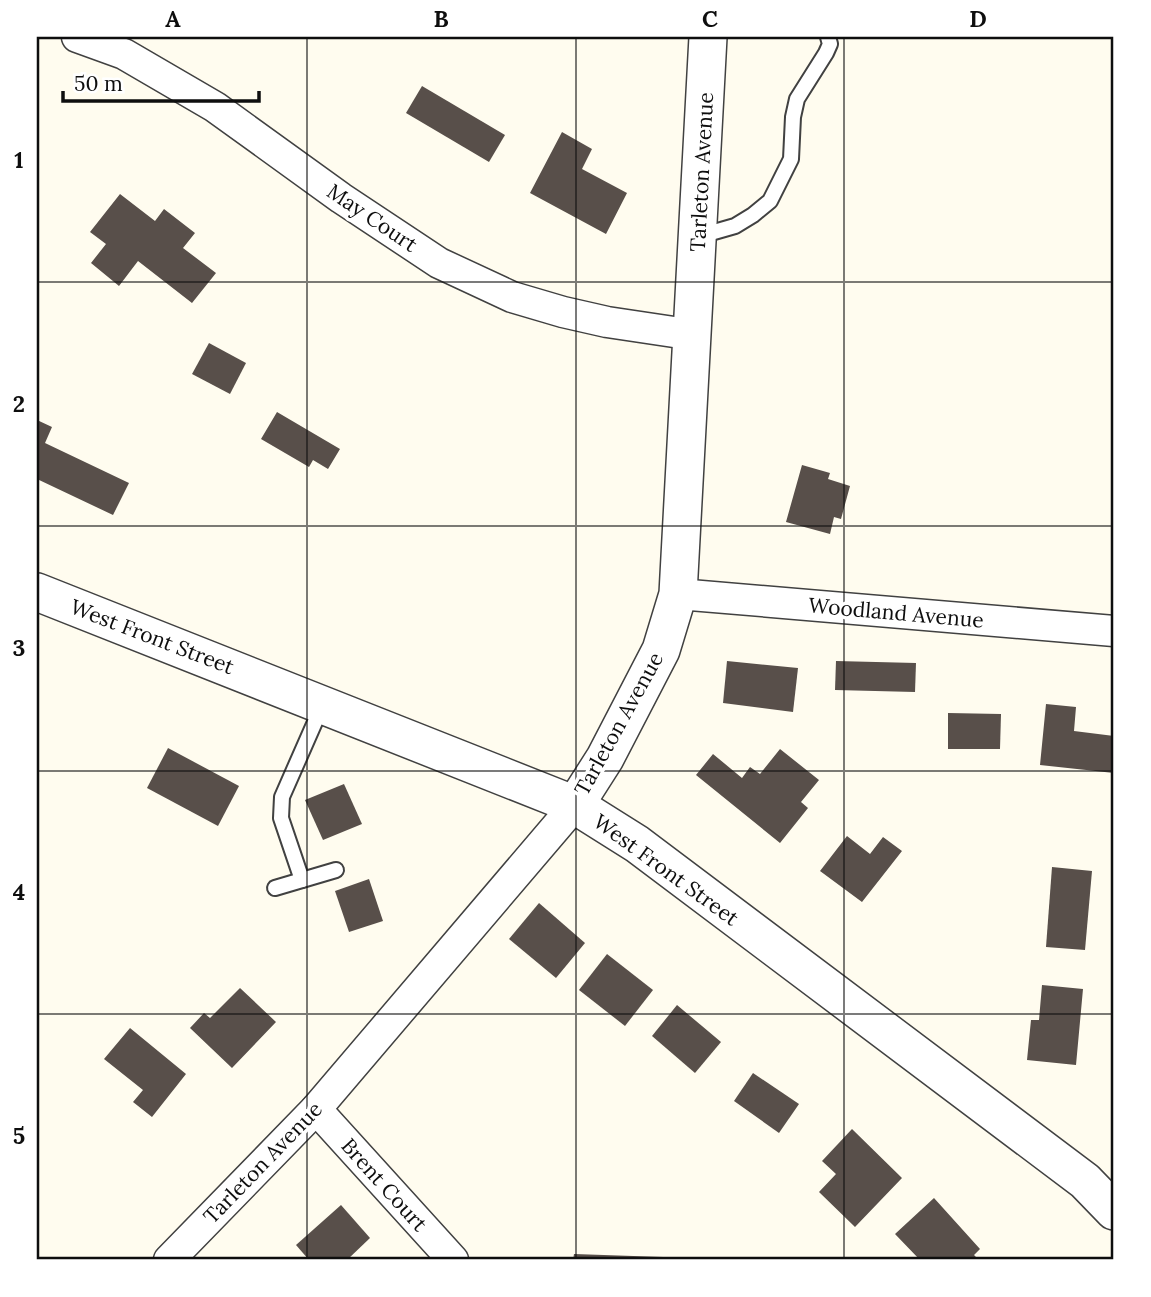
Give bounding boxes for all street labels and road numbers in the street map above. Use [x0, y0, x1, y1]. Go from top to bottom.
street label: Tarleton Avenue [684, 92, 719, 252]
street label: May Court [322, 177, 423, 258]
street label: Woodland Avenue [807, 591, 985, 634]
street label: West Front Street [67, 593, 239, 680]
street label: Tarleton Avenue [568, 647, 669, 800]
street label: West Front Street [588, 808, 745, 932]
street label: Tarleton Avenue [197, 1096, 328, 1229]
street label: Brent Court [335, 1132, 434, 1238]

